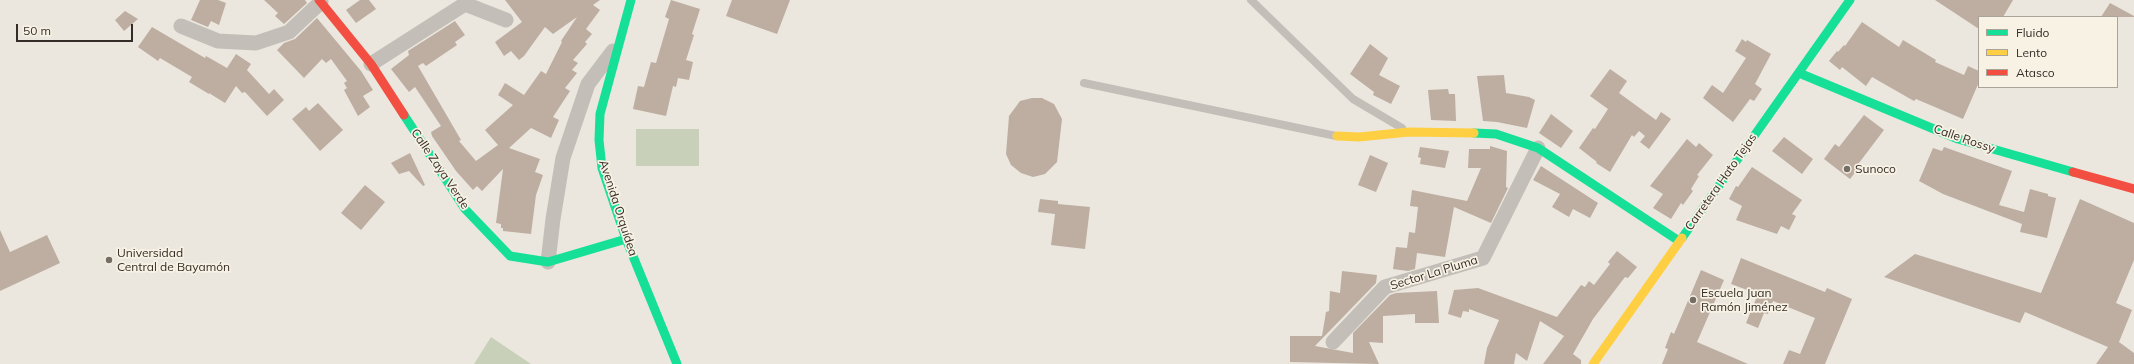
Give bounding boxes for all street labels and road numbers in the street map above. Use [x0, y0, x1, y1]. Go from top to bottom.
street label: Calle Rossy [1932, 122, 1996, 156]
street label: Calle Zaya Verde [408, 126, 472, 212]
street label: Carretera Hato Tejas [1682, 131, 1760, 233]
street label: Avenida Orquídea [596, 158, 640, 258]
street label: Sector La Pluma [1389, 253, 1479, 293]

